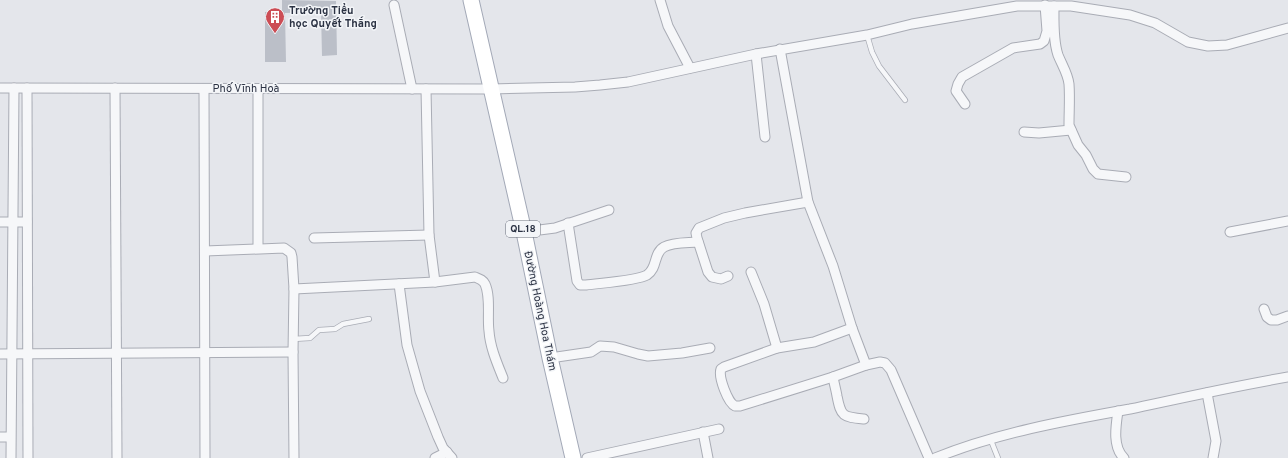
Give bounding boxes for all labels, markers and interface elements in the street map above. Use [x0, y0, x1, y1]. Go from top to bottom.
place label: Trường Tiểu học Quyết Thắng [289, 3, 377, 31]
building icon: Trường Tiểu học Quyết Thắng [264, 6, 286, 34]
street label: Phố Vĩnh Hoà [213, 82, 280, 96]
road number: QL.18 [506, 221, 540, 237]
street label: Đường Hoàng Hoa Thám [520, 250, 560, 372]

